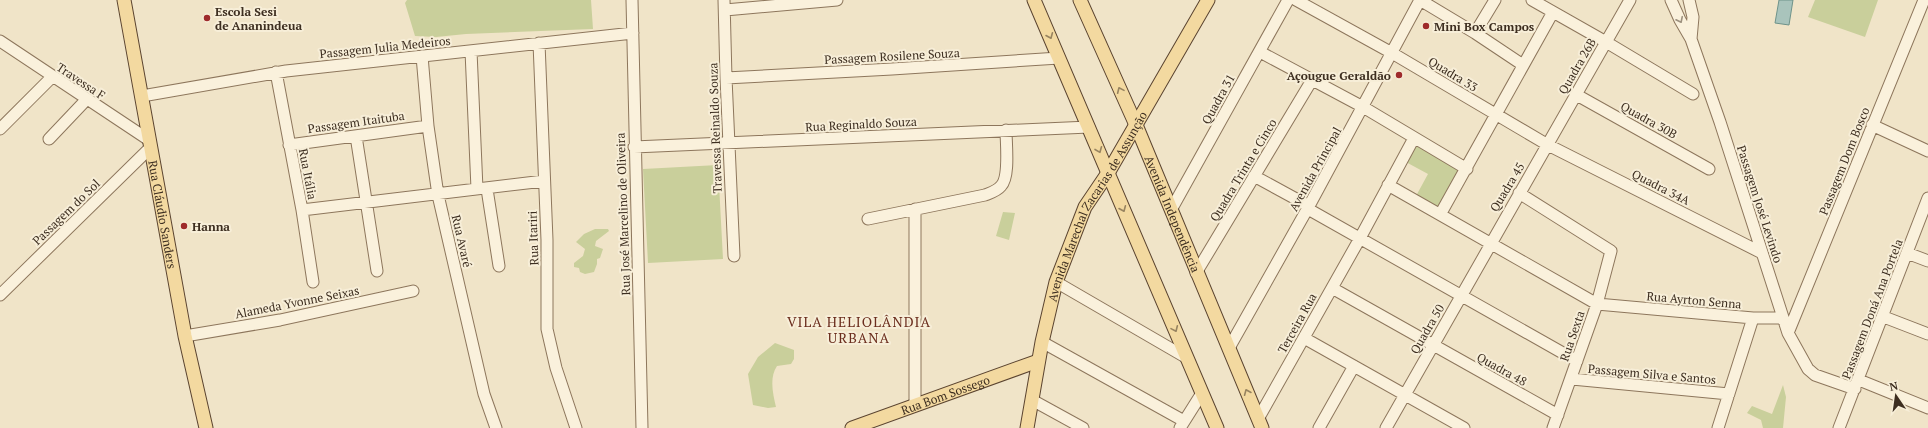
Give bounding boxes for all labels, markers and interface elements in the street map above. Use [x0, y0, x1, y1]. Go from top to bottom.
place label: Escola Sesi de Ananindeua [215, 4, 302, 33]
marker: Escola Sesi de Ananindeua [202, 13, 212, 23]
one-way arrow [1675, 16, 1683, 24]
place label: Mini Box Campos [1434, 19, 1535, 34]
marker: Mini Box Campos [1421, 21, 1431, 31]
one-way arrow [1045, 32, 1053, 39]
street label: Passagem Julia Medeiros [319, 33, 451, 61]
street label: Quadra 26B [1555, 35, 1599, 97]
street label: Passagem Rosilene Souza [824, 45, 960, 67]
street label: Quadra 33 [1426, 53, 1480, 95]
street label: Travessa F [54, 59, 108, 103]
street label: Travessa Reinaldo Souza [705, 62, 725, 194]
place label: Açougue Geraldão [1287, 68, 1391, 83]
marker: Açougue Geraldão [1394, 70, 1404, 80]
street label: Quadra 31 [1198, 71, 1238, 127]
one-way arrow [1117, 86, 1125, 94]
street label: Quadra 30B [1618, 98, 1680, 142]
street label: Passagem Dom Bosco [1816, 105, 1873, 217]
street label: Passagem Itaituba [307, 108, 405, 136]
street label: Avenida Marechal Zacarias de Assunção [1044, 108, 1150, 303]
street label: Rua Reginaldo Souza [805, 114, 917, 134]
street label: Quadra Trinta e Cinco [1206, 116, 1280, 224]
street label: Avenida Principal [1286, 124, 1344, 214]
street label: Rua José Marcelino de Oliveira [613, 132, 633, 296]
street label: Passagem José Levindo [1734, 143, 1786, 265]
street label: Rua Itália [296, 147, 320, 201]
one-way arrow [1094, 147, 1102, 154]
street label: Avenida Independência [1142, 153, 1204, 274]
street label: Rua Cláudio Sanders [146, 159, 180, 270]
street label: Quadra 45 [1486, 160, 1528, 214]
street label: Quadra 34A [1630, 166, 1693, 208]
street label: Passagem do Sol [29, 176, 103, 248]
one-way arrow [1119, 206, 1127, 213]
street label: Rua Itariri [525, 210, 541, 266]
street label: Rua Avaré [449, 213, 475, 269]
place label: Hanna [192, 219, 230, 234]
marker: Hanna [179, 221, 189, 231]
street label: Passagem Doná Ana Portela [1838, 237, 1906, 381]
street label: Alameda Yvonne Seixas [234, 283, 360, 321]
street label: Rua Ayrton Senna [1646, 288, 1742, 312]
street label: Terceira Rua [1274, 290, 1320, 356]
street label: Quadra 50 [1407, 301, 1447, 357]
street label: Rua Sexta [1556, 309, 1588, 363]
district label: VILA HELIOLÂNDIA URBANA [787, 312, 931, 347]
one-way arrow [1170, 325, 1178, 332]
street label: Quadra 48 [1474, 349, 1530, 389]
street label: Passagem Silva e Santos [1587, 361, 1717, 387]
street label: Rua Bom Sossego [899, 371, 992, 417]
north arrow [1876, 376, 1916, 416]
text: N [1888, 378, 1900, 394]
one-way arrow [1244, 389, 1252, 396]

